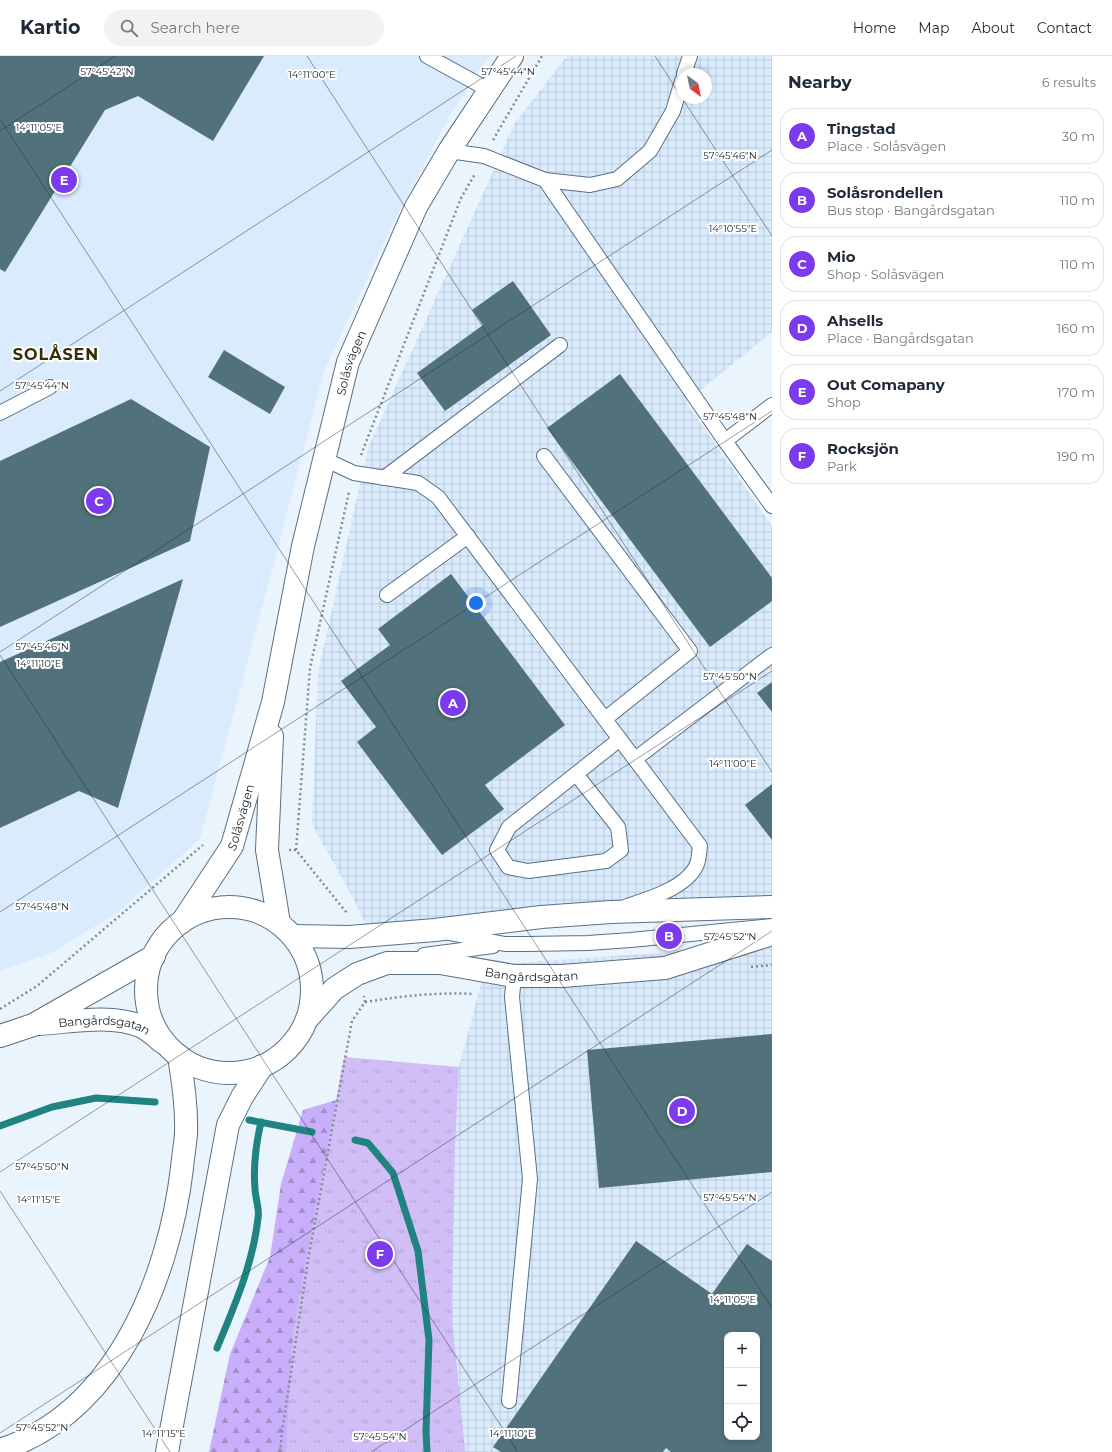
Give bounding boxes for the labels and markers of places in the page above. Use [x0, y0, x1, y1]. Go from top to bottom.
pin: E [51, 165, 77, 195]
pin: C [86, 486, 112, 516]
pin: A [440, 688, 466, 718]
pin: B [656, 921, 682, 951]
pin: D [669, 1096, 695, 1126]
pin: F [367, 1239, 393, 1269]

